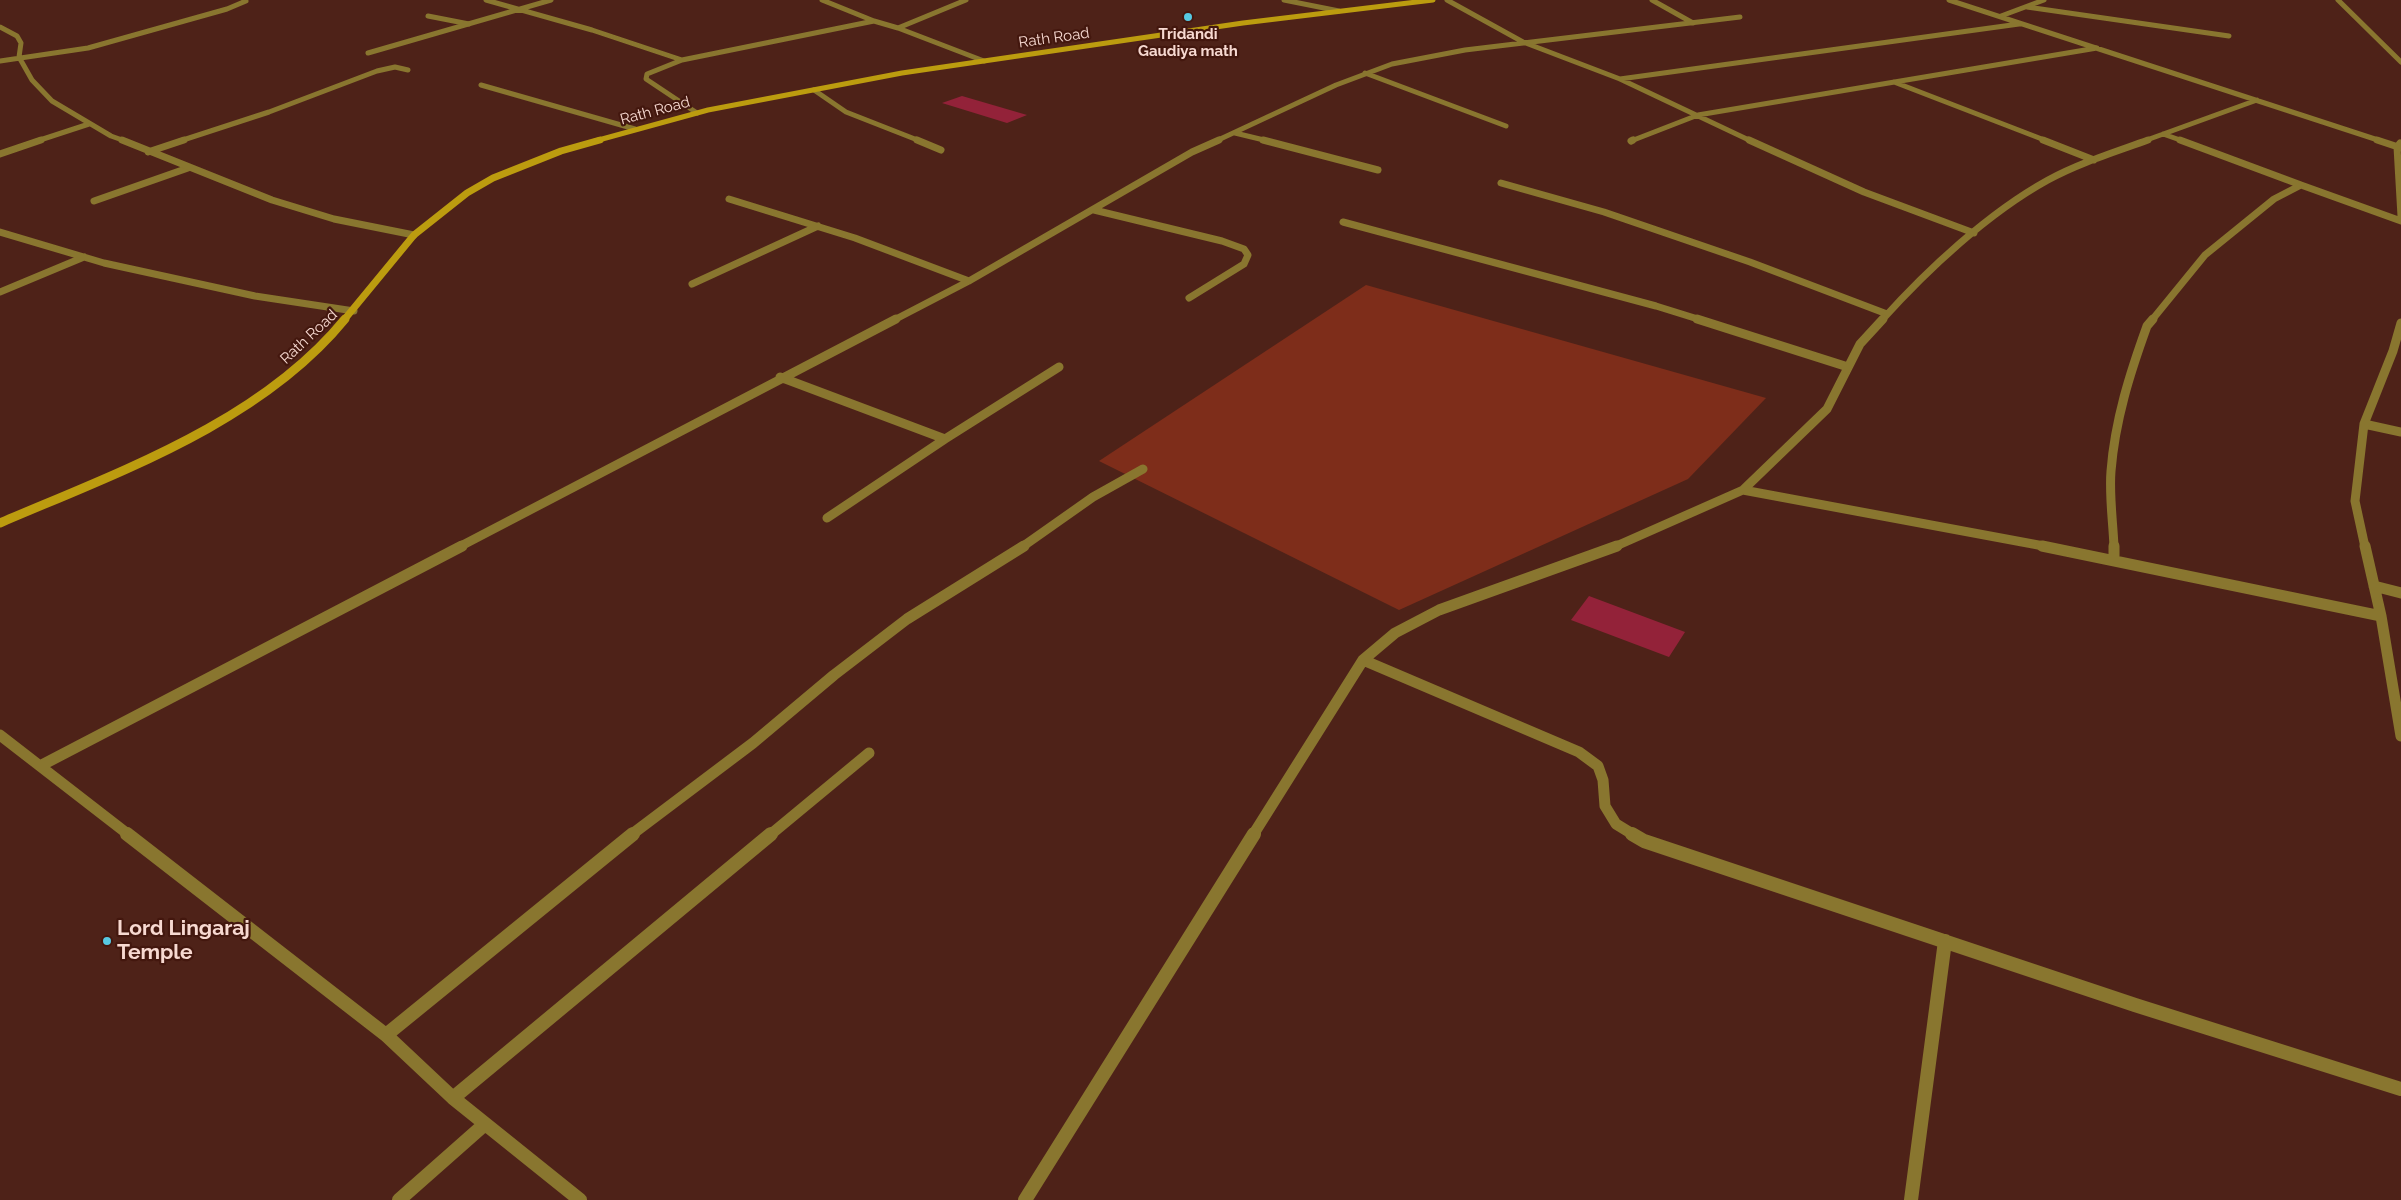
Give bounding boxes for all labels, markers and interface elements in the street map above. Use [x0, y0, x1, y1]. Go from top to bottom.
marker: Tridandi Gaudiya math [1182, 11, 1194, 23]
street label: Rath Road [1017, 24, 1091, 52]
place label: Tridandi Gaudiya math [1138, 25, 1238, 60]
street label: Rath Road [618, 93, 692, 129]
street label: Rath Road [277, 306, 341, 368]
place label: Lord Lingaraj Temple [117, 916, 250, 966]
marker: Lord Lingaraj Temple [101, 935, 113, 947]

